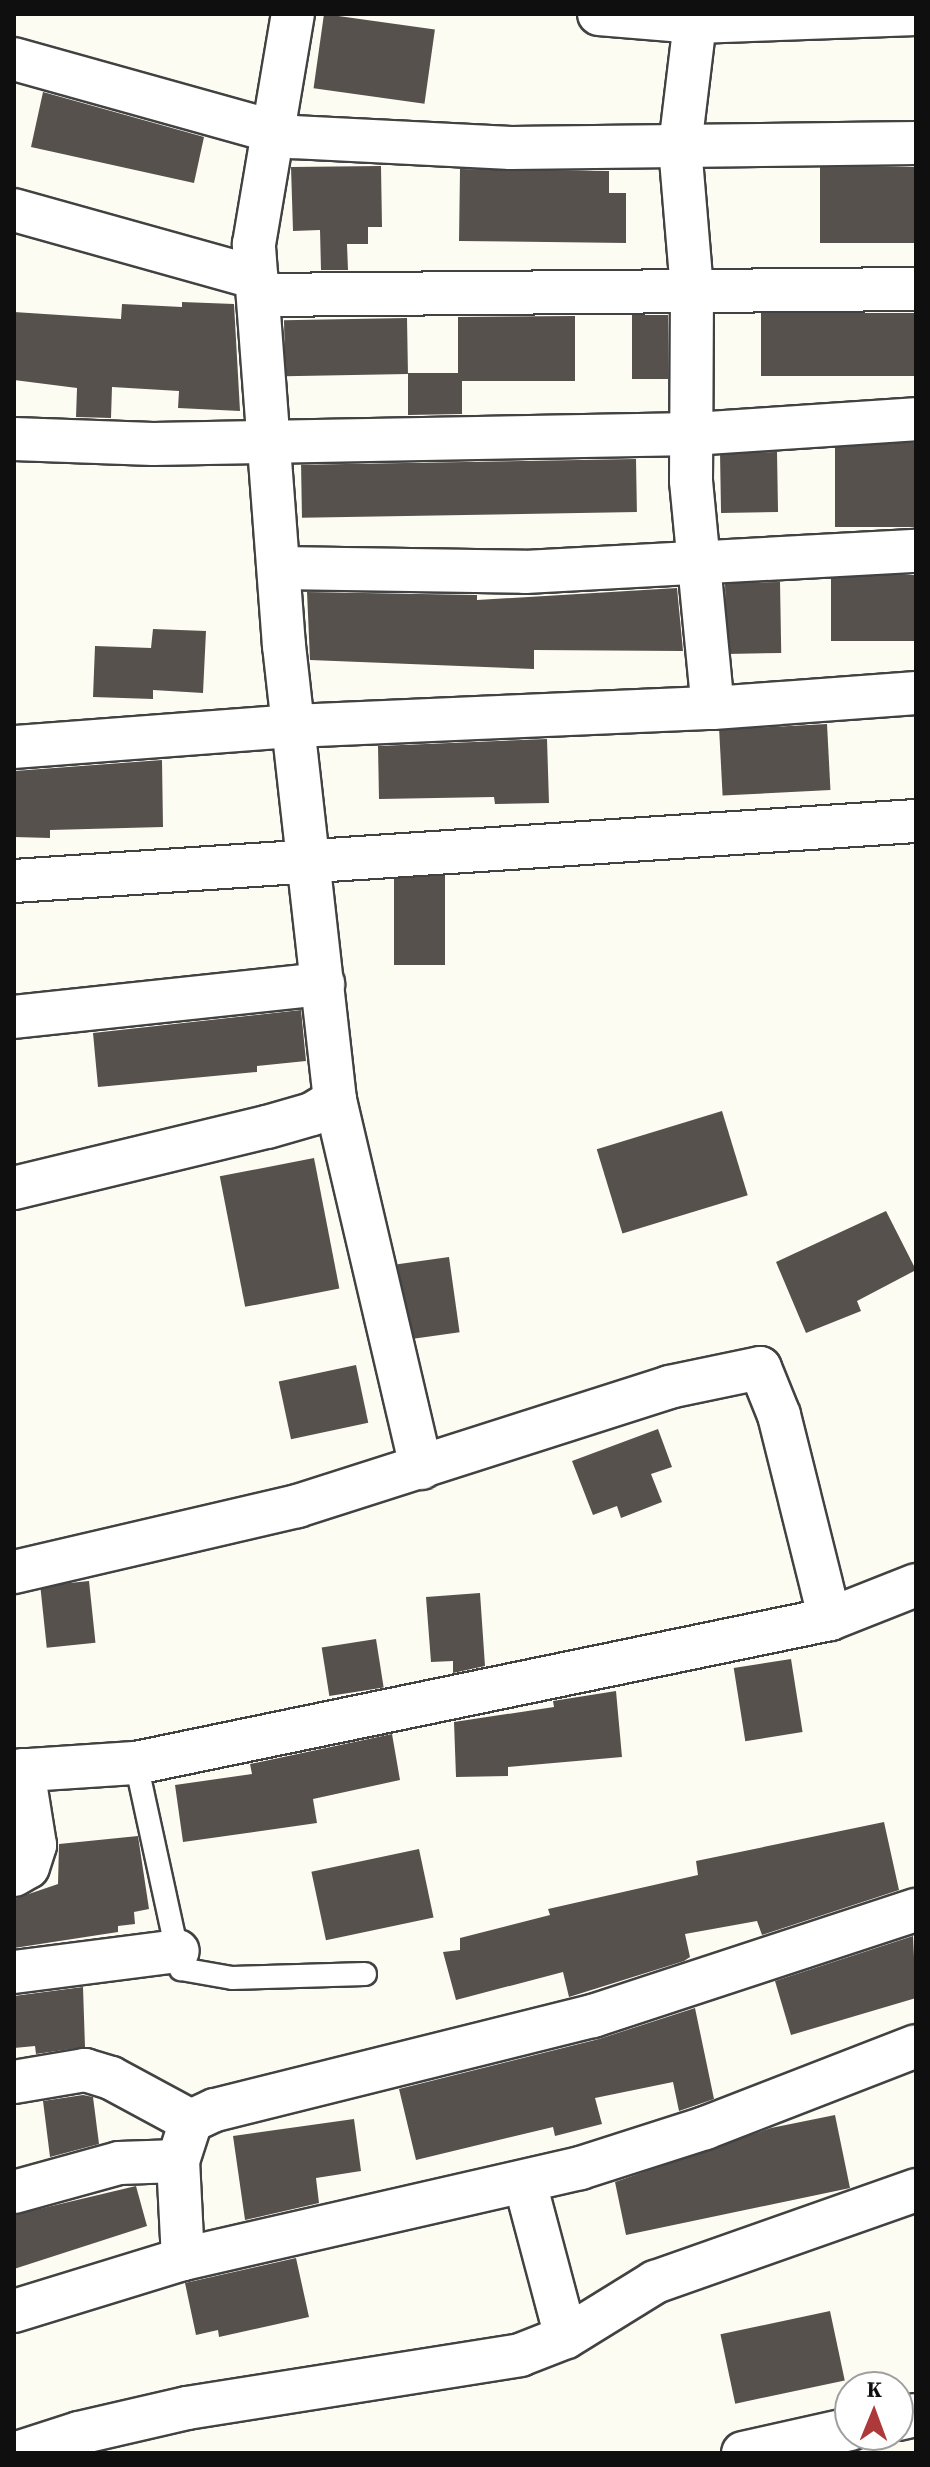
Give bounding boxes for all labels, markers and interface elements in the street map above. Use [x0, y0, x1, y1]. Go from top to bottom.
north arrow [834, 2371, 914, 2451]
text: K [866, 2374, 882, 2404]

